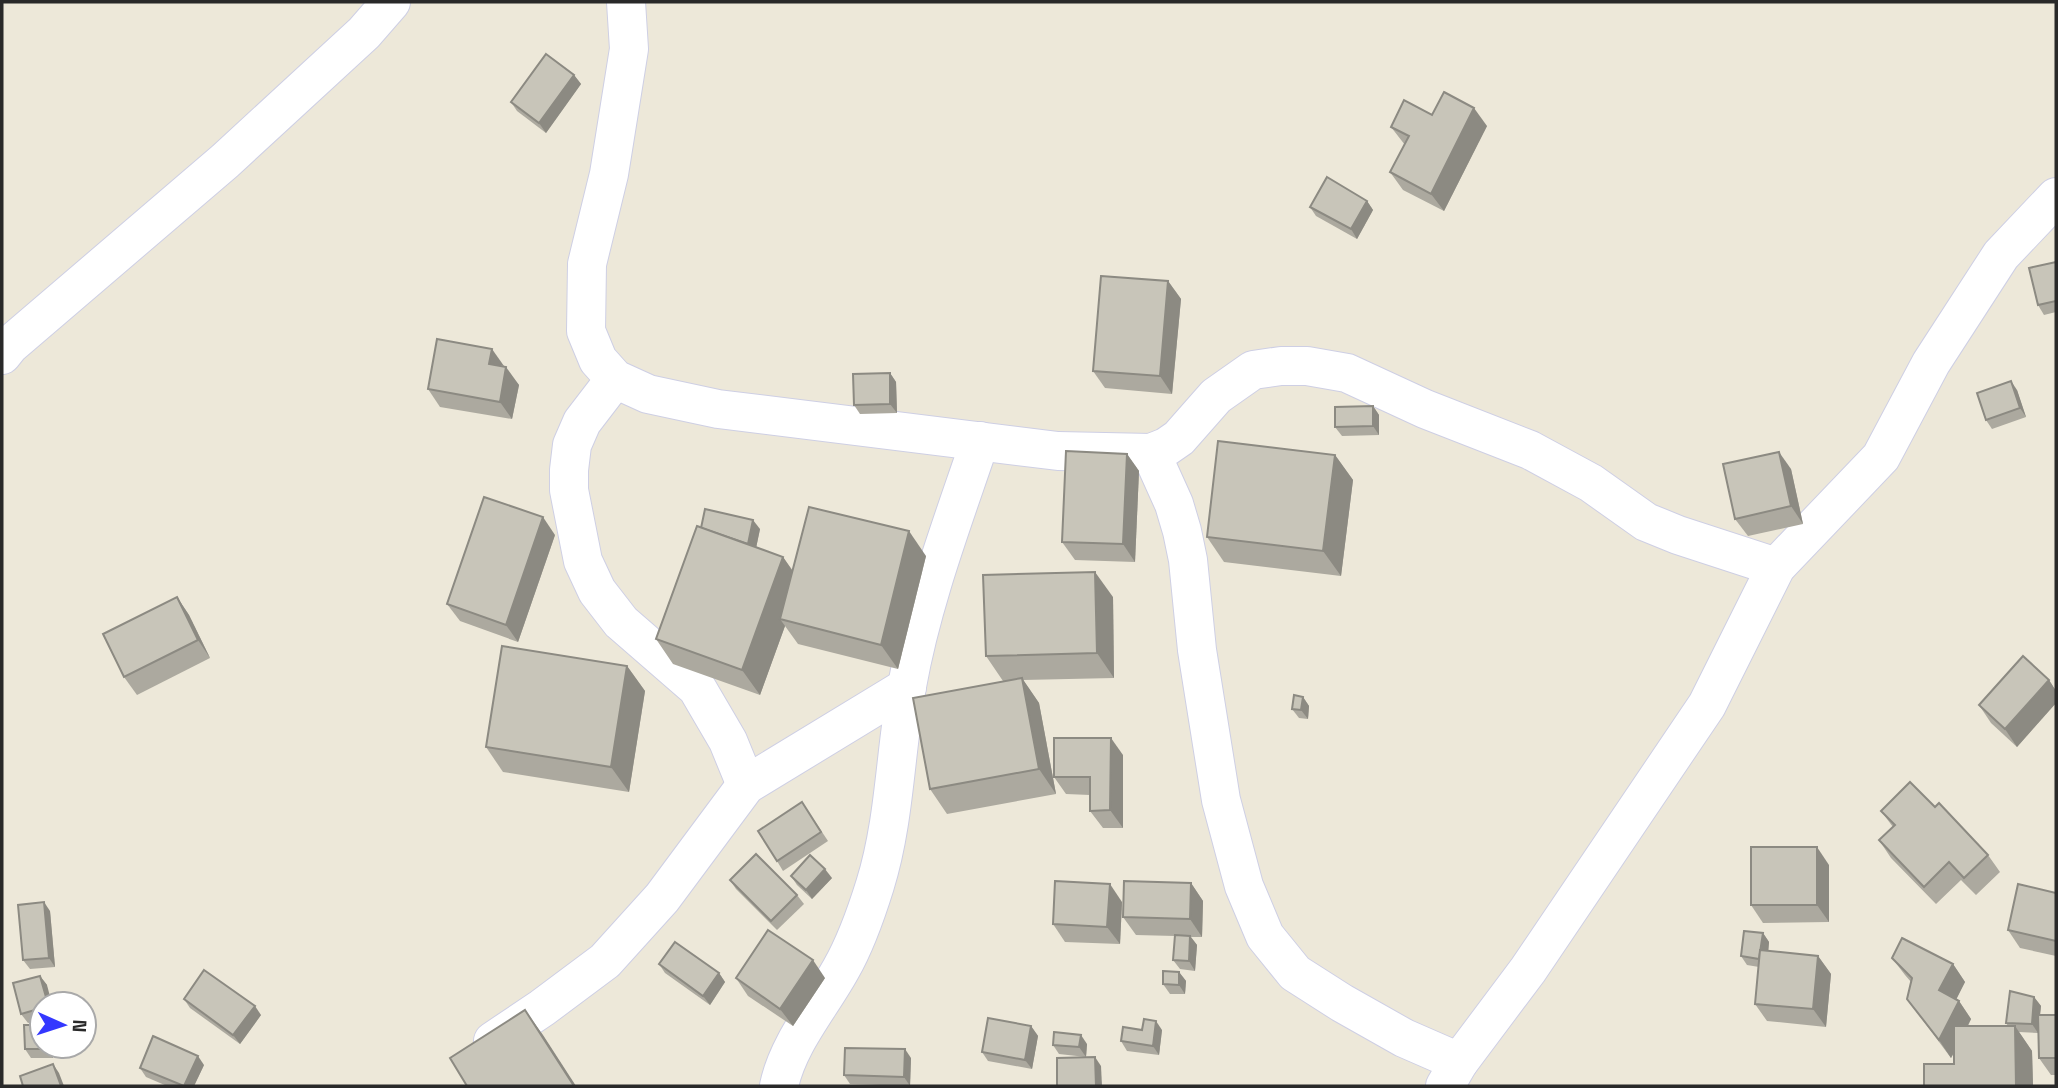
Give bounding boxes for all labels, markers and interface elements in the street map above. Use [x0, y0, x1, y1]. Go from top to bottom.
north arrow [28, 990, 98, 1060]
text: N [67, 1019, 92, 1033]

